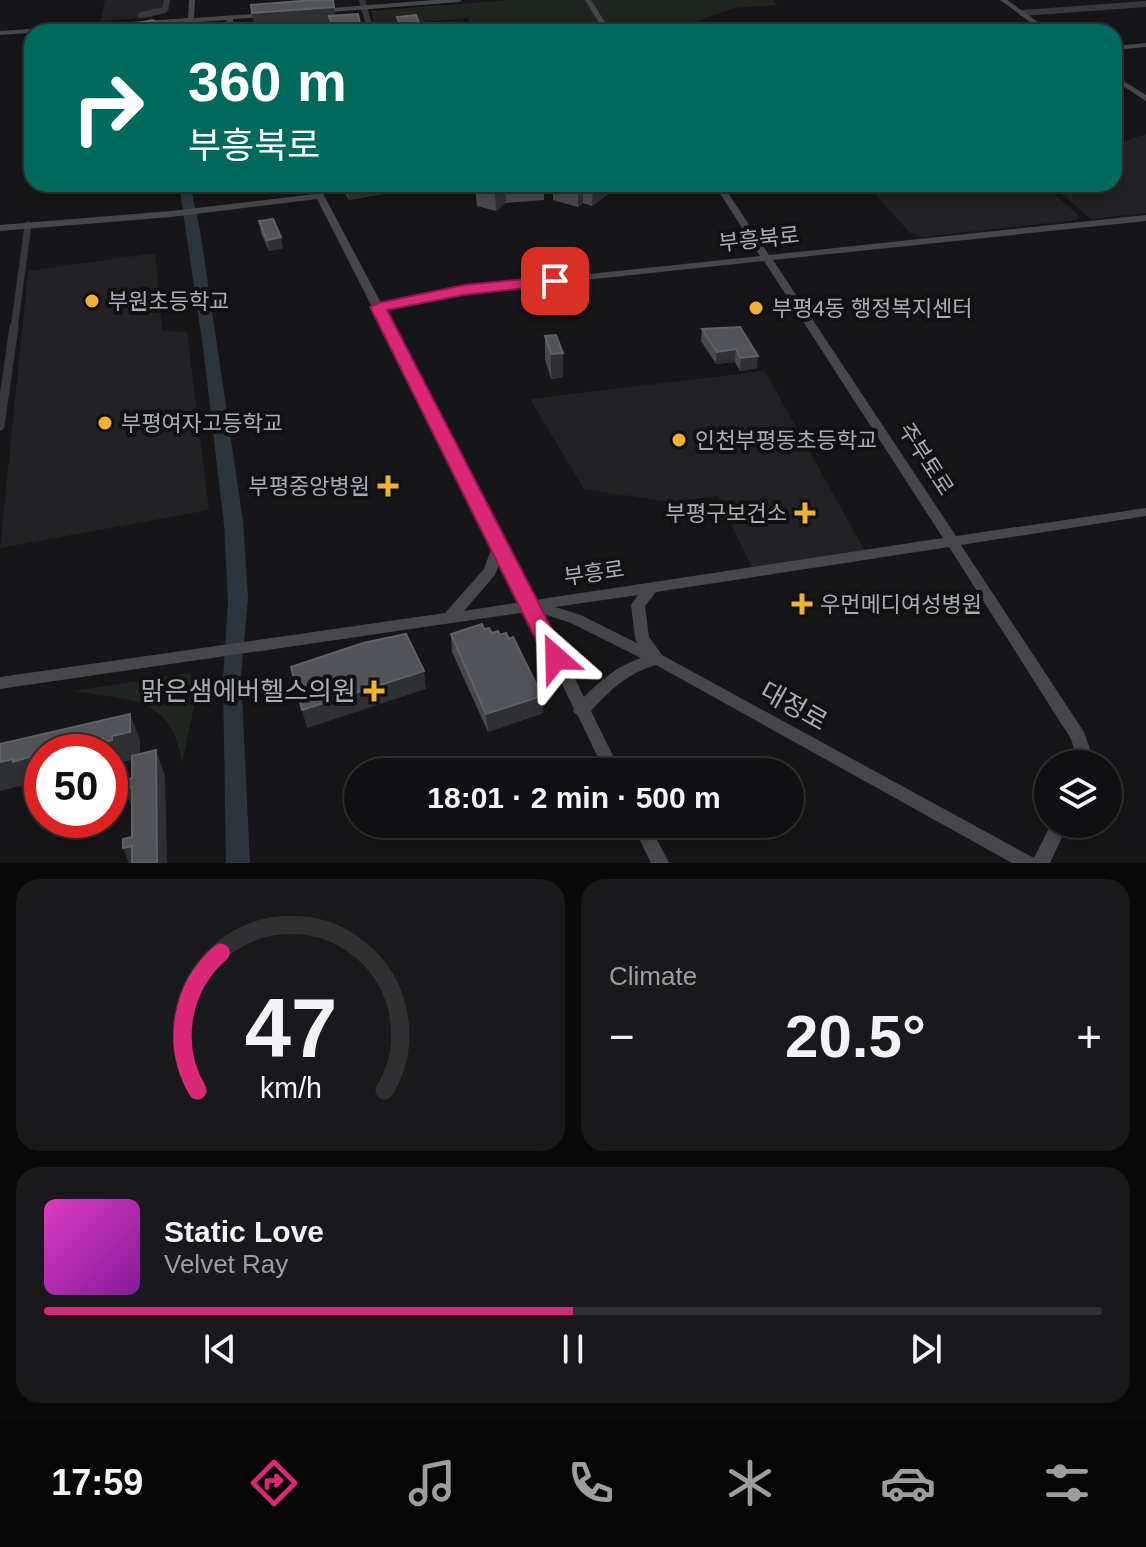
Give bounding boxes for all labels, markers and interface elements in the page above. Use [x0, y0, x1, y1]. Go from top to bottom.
text: 360 m [188, 50, 347, 113]
icon: right [56, 56, 160, 160]
text: 부흥북로 [188, 125, 320, 166]
street label: 부흥북로 [717, 222, 801, 256]
pin [521, 247, 589, 315]
icon: arrive [533, 259, 577, 303]
place label: 부원초등학교 [108, 289, 229, 314]
marker: 부원초등학교 [83, 292, 101, 310]
place label: 부평4동 행정복지센터 [772, 296, 973, 321]
marker: 부평4동 행정복지센터 [747, 299, 765, 317]
place label: 부평여자고등학교 [121, 411, 283, 436]
marker: 부평여자고등학교 [96, 414, 114, 432]
street label: 주부토로 [893, 418, 959, 500]
place label: 인천부평동초등학교 [695, 428, 877, 453]
marker: 인천부평동초등학교 [670, 431, 688, 449]
place label: 부평중앙병원 [249, 474, 370, 499]
marker: 부평중앙병원 [377, 475, 399, 497]
place label: 부평구보건소 [666, 501, 787, 526]
marker: 부평구보건소 [794, 502, 816, 524]
street label: 부흥로 [562, 556, 626, 590]
place label: 우먼메디여성병원 [820, 592, 982, 617]
marker: 우먼메디여성병원 [791, 593, 813, 615]
position arrow [514, 616, 598, 700]
street label: 대정로 [755, 675, 833, 737]
place label: 맑은샘에버헬스의원 [141, 676, 356, 706]
marker: 맑은샘에버헬스의원 [363, 680, 385, 702]
speed limit sign: 50 [24, 734, 128, 838]
map controls [1034, 750, 1122, 838]
button: layers [1034, 750, 1122, 838]
text: 18:01 · 2 min · 500 m [427, 781, 721, 814]
text: Climate [609, 961, 697, 991]
text: 47 [244, 982, 337, 1075]
text: 20.5° [785, 1003, 926, 1070]
text: − [609, 1012, 635, 1061]
text: + [1076, 1012, 1102, 1061]
text: km/h [260, 1072, 321, 1104]
text: Static Love [164, 1215, 324, 1248]
text: Velvet Ray [164, 1249, 288, 1279]
icon: previous [198, 1327, 242, 1371]
icon: pause [551, 1327, 595, 1371]
icon: next [904, 1327, 948, 1371]
icon: directions [246, 1455, 302, 1511]
icon: music [404, 1455, 460, 1511]
icon: phone [563, 1455, 619, 1511]
icon: climate [722, 1455, 778, 1511]
icon: car [880, 1455, 936, 1511]
icon: filters [1039, 1455, 1095, 1511]
text: 17:59 [51, 1462, 143, 1503]

